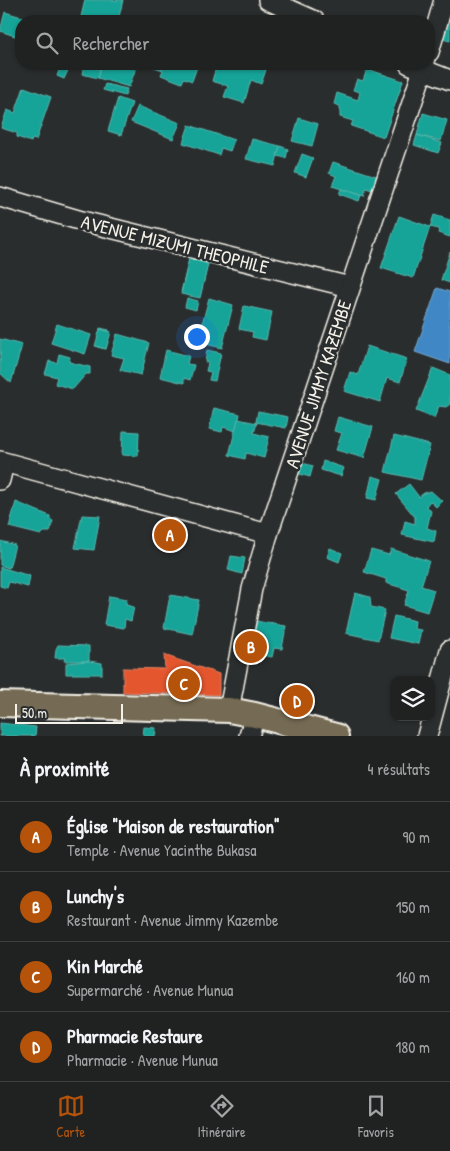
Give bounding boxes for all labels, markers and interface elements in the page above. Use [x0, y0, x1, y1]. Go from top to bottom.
search box [15, 15, 435, 70]
icon: search [33, 29, 61, 57]
text: Rechercher [73, 30, 150, 56]
street label: AVENUE MIZUMI THEOPHILE [79, 208, 272, 280]
street label: AVENUE JIMMY KAZEMBE [279, 296, 358, 471]
your location [184, 324, 210, 350]
pin: A [154, 516, 186, 554]
pin: B [235, 628, 267, 666]
pin: C [168, 665, 200, 703]
map controls [390, 676, 435, 721]
button: layers [390, 676, 435, 721]
pin: D [281, 682, 313, 720]
scale bar [15, 701, 122, 724]
text: 50 m [22, 703, 47, 722]
text: À proximité [20, 754, 109, 783]
text: 4 résultats [368, 758, 430, 780]
text: Église "Maison de restauration" [67, 813, 280, 839]
text: A [32, 826, 40, 848]
text: 90 m [402, 826, 430, 848]
text: Temple · Avenue Yacinthe Bukasa [67, 839, 257, 861]
text: Lunchy's [67, 883, 124, 909]
text: B [32, 896, 40, 918]
text: 150 m [396, 896, 430, 918]
text: Restaurant · Avenue Jimmy Kazembe [67, 909, 278, 931]
text: Kin Marché [67, 953, 143, 979]
text: C [32, 966, 40, 988]
text: 160 m [396, 966, 430, 988]
text: Supermarché · Avenue Munua [67, 979, 233, 1001]
text: Pharmacie Restaure [67, 1023, 203, 1049]
text: D [32, 1036, 40, 1058]
text: 180 m [396, 1036, 430, 1058]
text: Pharmacie · Avenue Munua [67, 1049, 218, 1071]
tab: Carte [56, 1092, 85, 1141]
tab: Itinéraire [197, 1092, 246, 1141]
tab: Favoris [358, 1092, 394, 1141]

